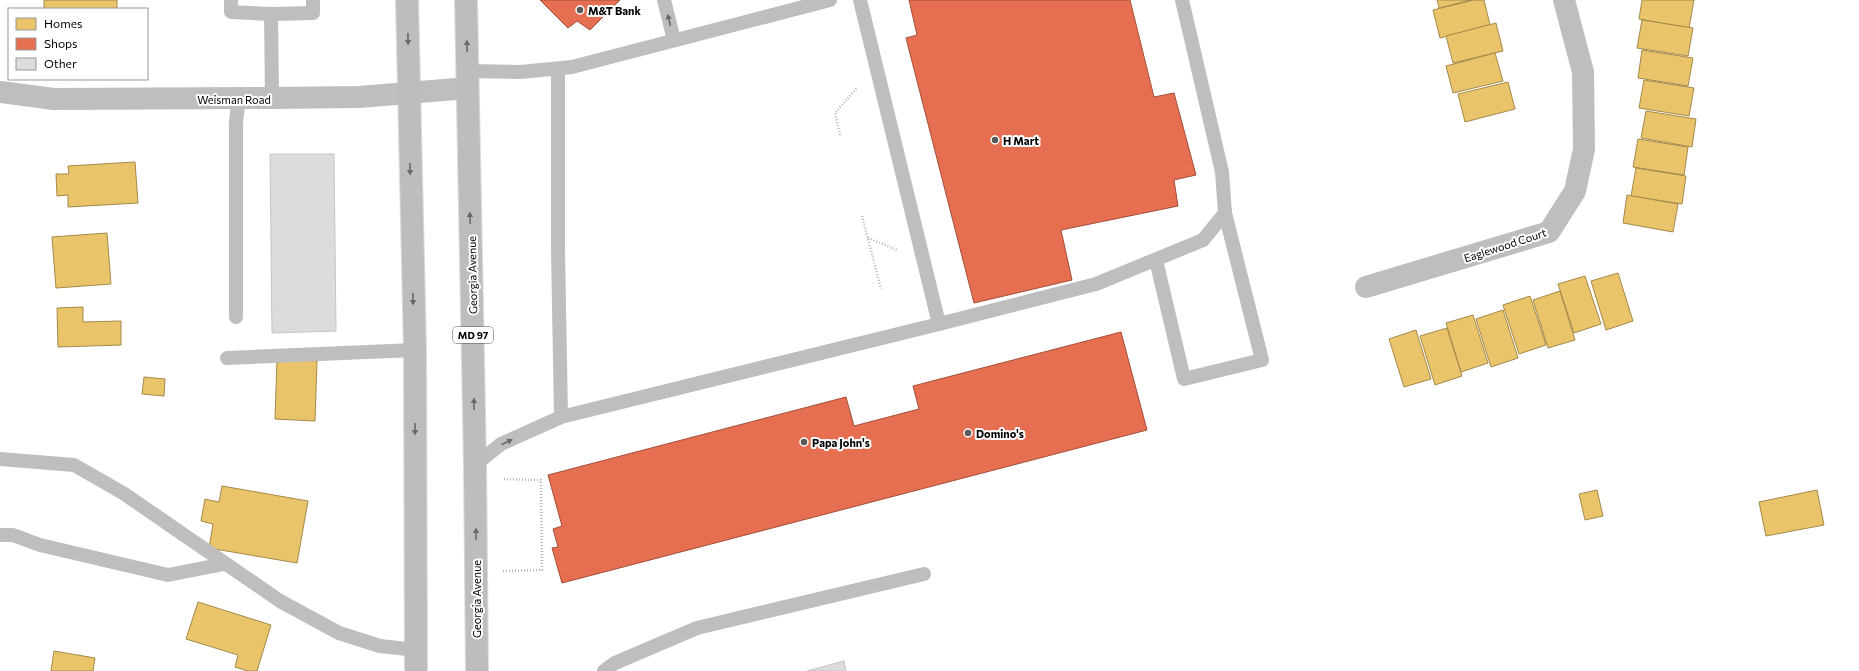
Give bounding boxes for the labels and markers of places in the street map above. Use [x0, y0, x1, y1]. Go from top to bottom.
place label: M&T Bank [588, 4, 641, 17]
marker: M&T Bank [575, 5, 585, 15]
place label: H Mart [1003, 134, 1039, 147]
marker: H Mart [990, 135, 1000, 145]
place label: Domino's [976, 427, 1024, 440]
marker: Domino's [963, 428, 973, 438]
place label: Papa John's [812, 436, 870, 450]
marker: Papa John's [799, 437, 809, 447]

